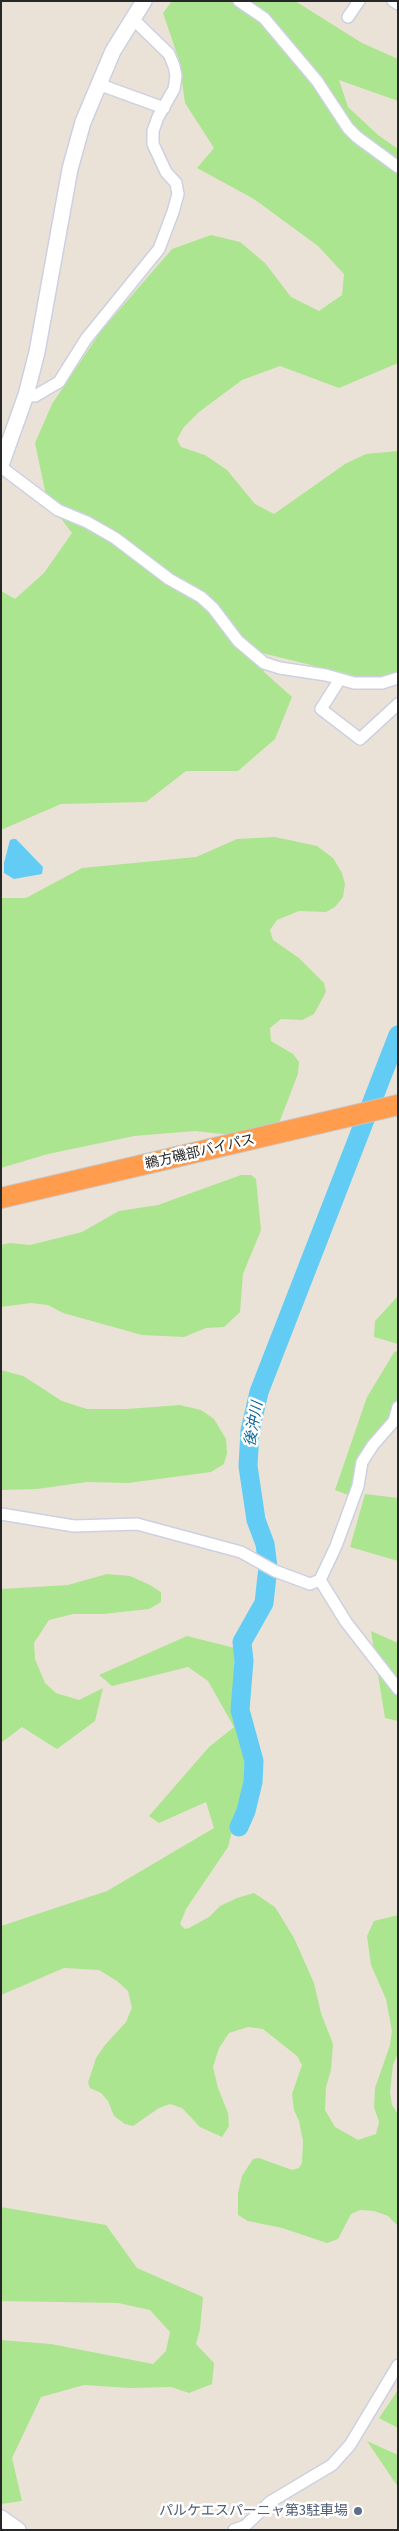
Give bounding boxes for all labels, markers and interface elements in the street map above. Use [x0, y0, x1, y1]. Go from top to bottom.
street label: 鵜方磯部バイパス [144, 1131, 256, 1173]
water label: 後沖川 [241, 1400, 267, 1448]
place label: パルケエスパーニャ第3駐車場 [159, 2503, 348, 2519]
marker: パルケエスパーニャ第3駐車場 [352, 2505, 364, 2517]

